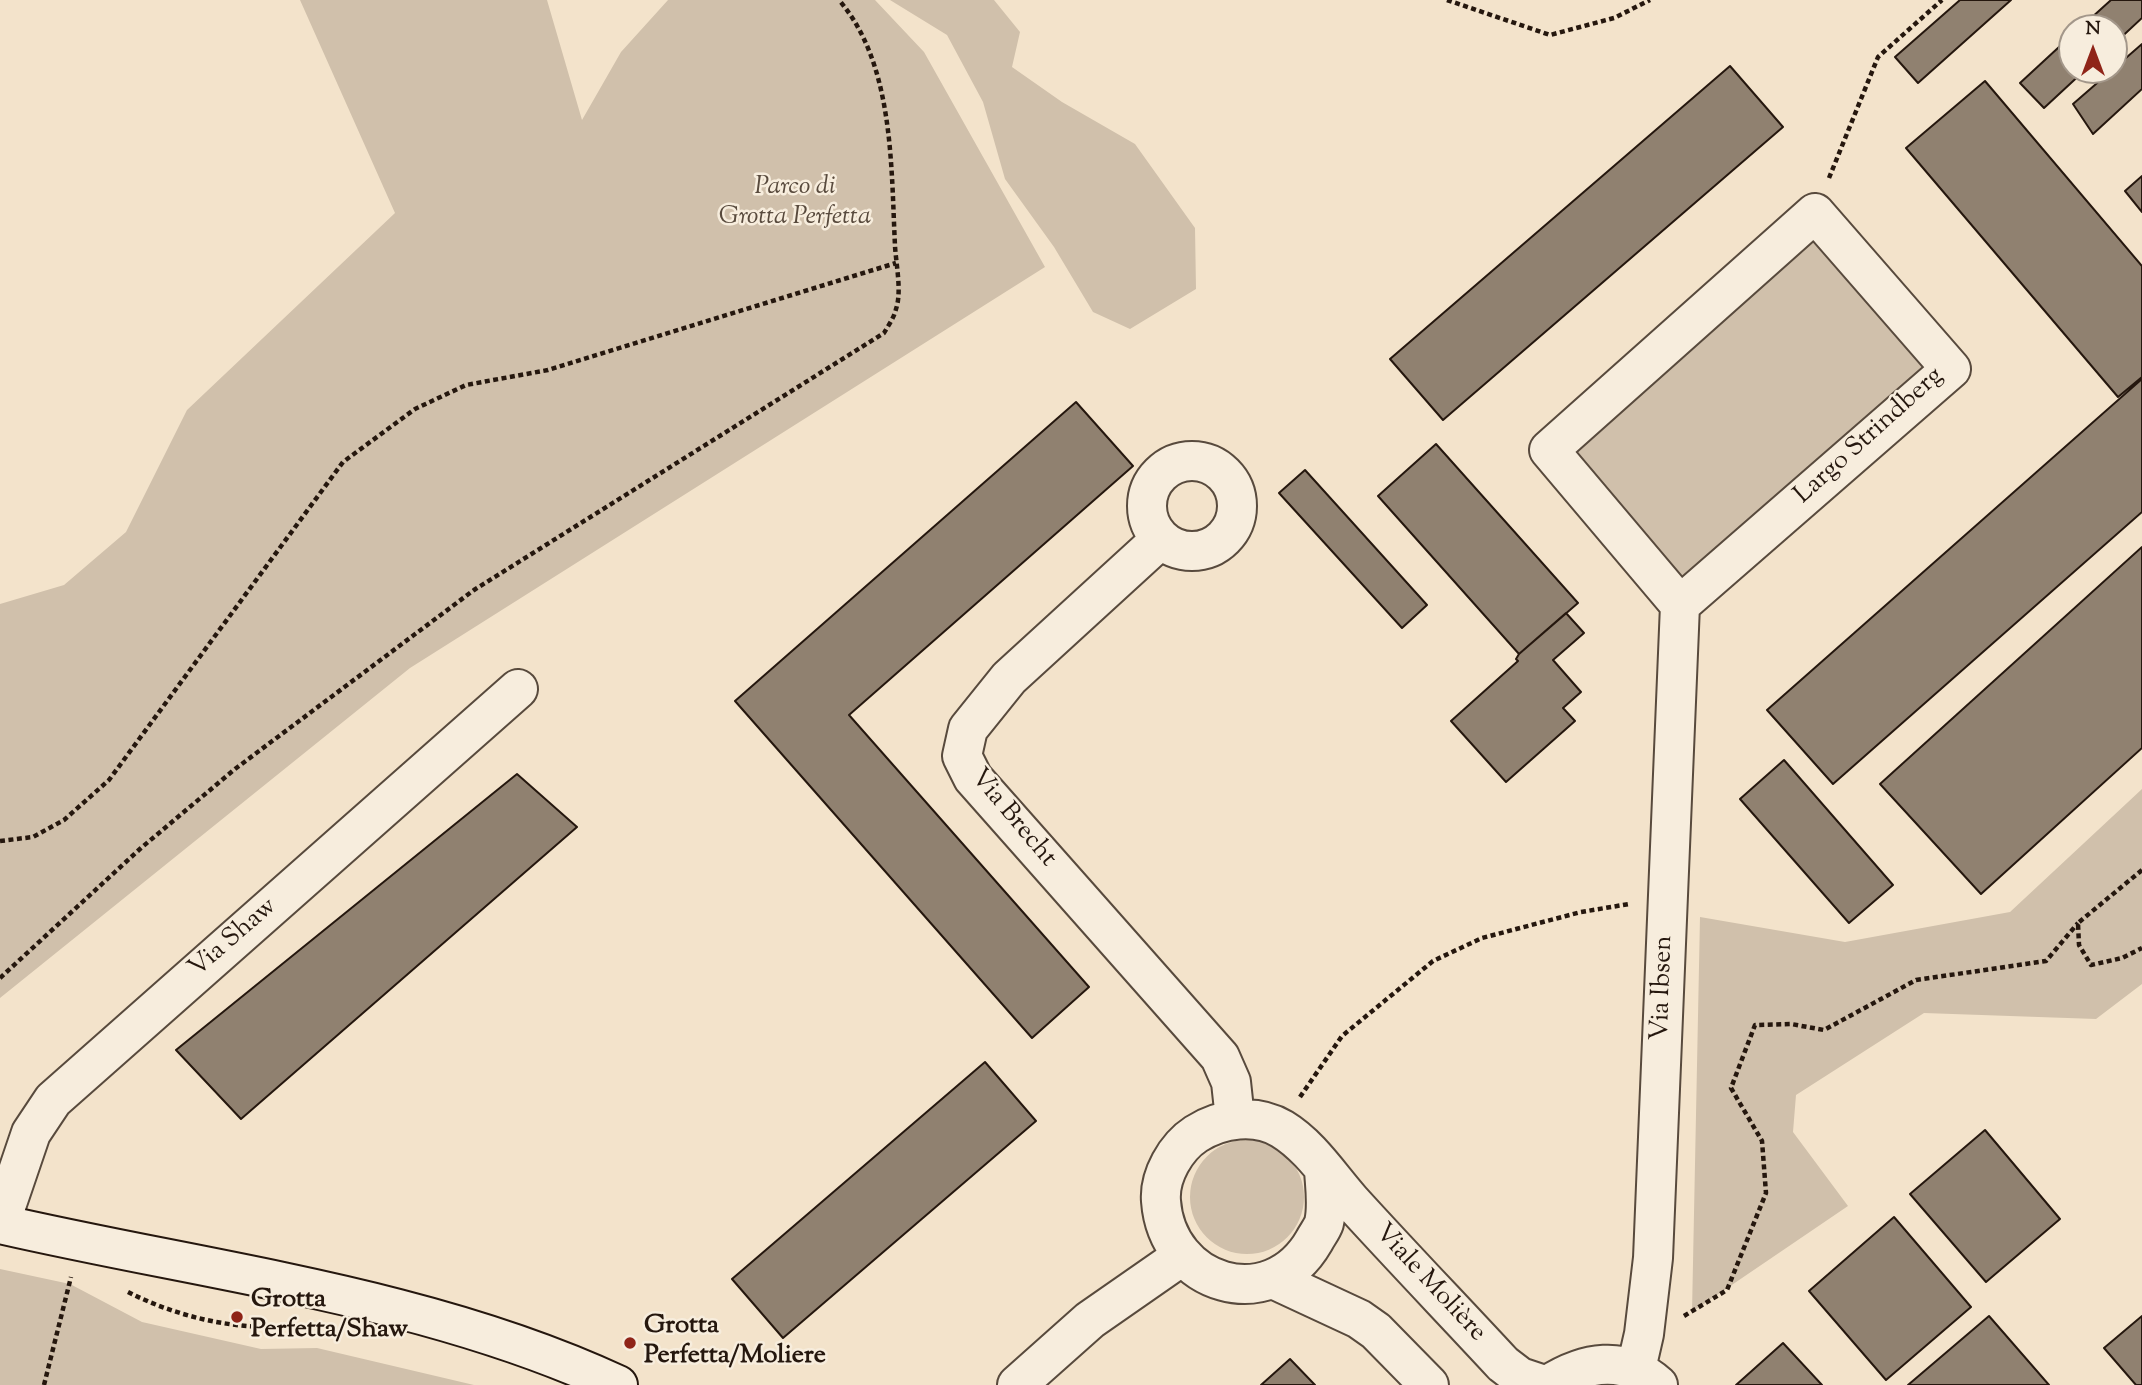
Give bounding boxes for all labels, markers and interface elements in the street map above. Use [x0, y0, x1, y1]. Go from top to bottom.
north arrow [2058, 14, 2128, 84]
text: N [2085, 16, 2101, 43]
park label: Parco di Grotta Perfetta [719, 173, 871, 234]
street label: Largo Strindberg [1789, 362, 1951, 512]
street label: Via Brecht [962, 764, 1062, 874]
street label: Via Shaw [184, 892, 284, 986]
street label: Via Ibsen [1647, 935, 1681, 1041]
street label: Viale Molière [1367, 1219, 1491, 1349]
place label: Grotta Perfetta/Shaw [251, 1286, 408, 1348]
marker: Grotta Perfetta/Shaw [229, 1309, 245, 1325]
place label: Grotta Perfetta/Moliere [644, 1312, 826, 1374]
marker: Grotta Perfetta/Moliere [622, 1335, 638, 1351]

